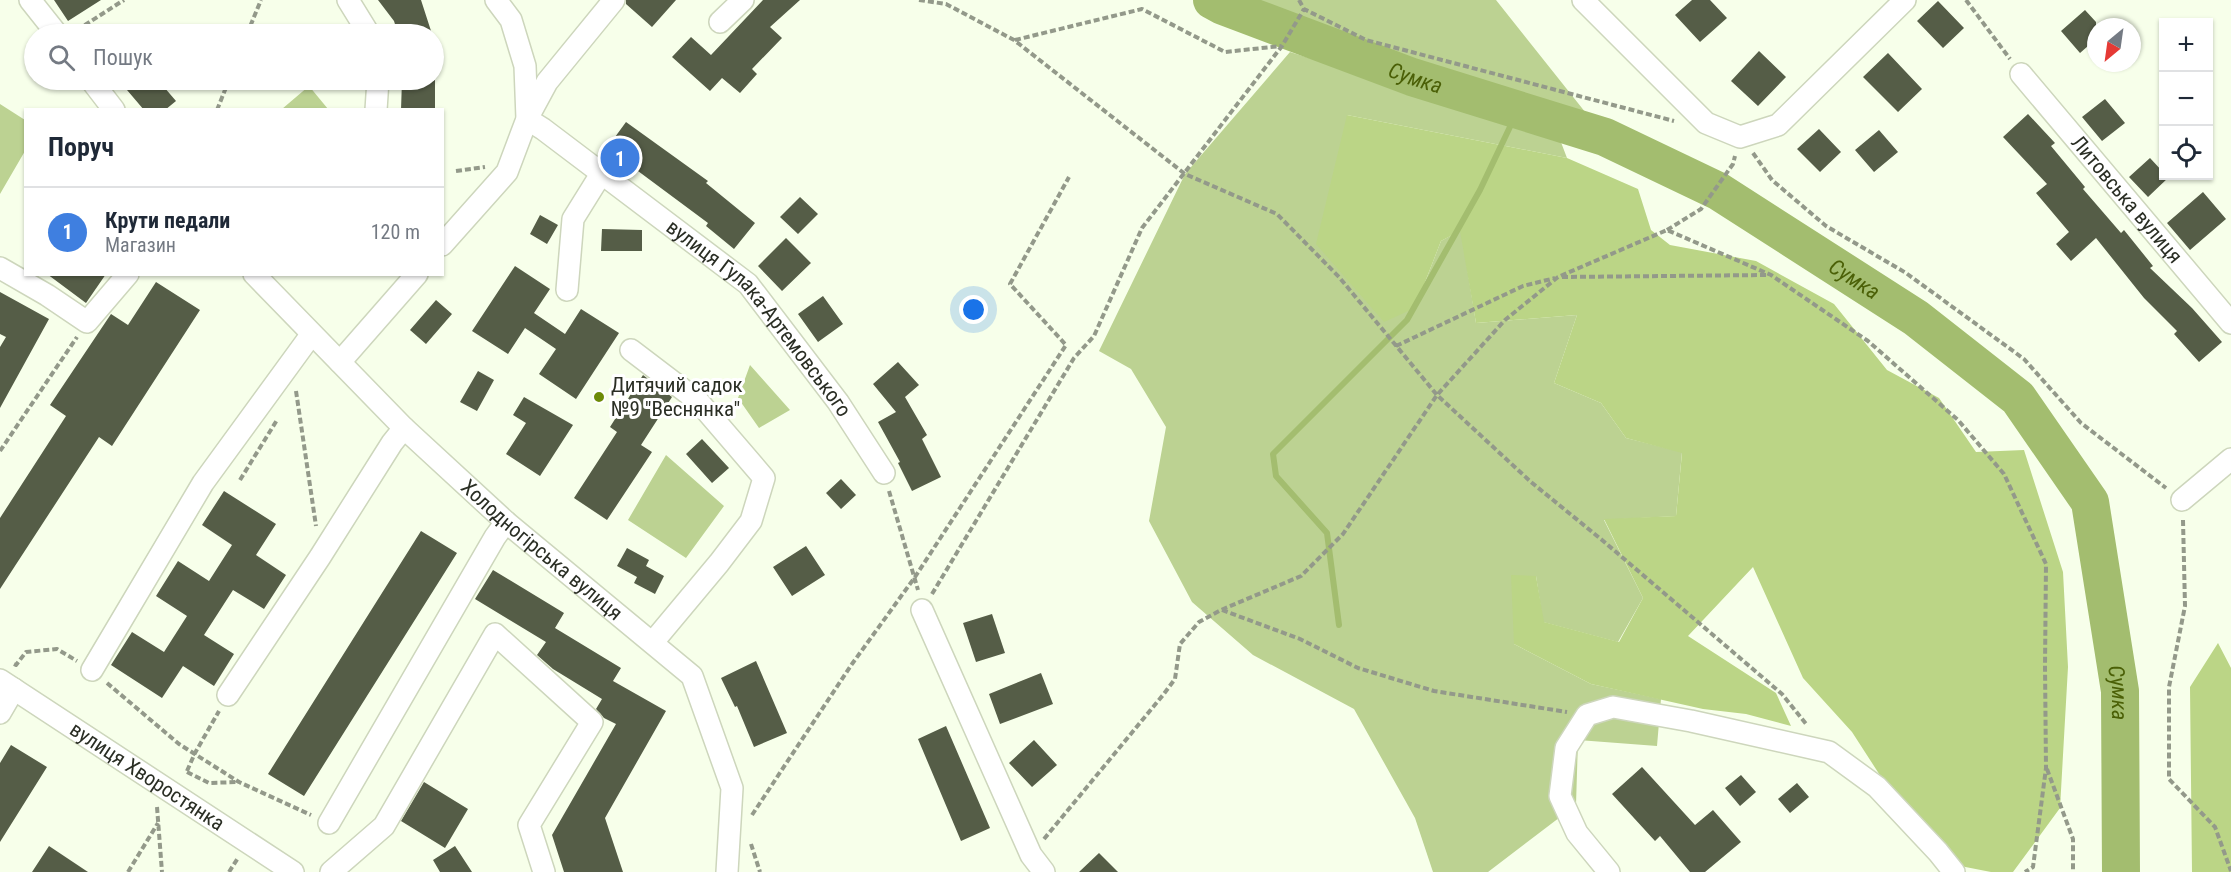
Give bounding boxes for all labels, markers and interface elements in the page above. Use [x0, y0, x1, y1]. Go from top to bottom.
north arrow [2087, 18, 2141, 72]
map controls [2159, 18, 2213, 180]
button: + [2159, 18, 2213, 72]
search box [24, 24, 444, 90]
icon: search [45, 41, 78, 74]
text: Пошук [93, 45, 153, 70]
water label: Сумка [1385, 57, 1446, 98]
button: − [2159, 72, 2213, 126]
button: locate [2159, 126, 2213, 180]
street label: Литовська вулиця [2066, 131, 2187, 268]
text: Поруч [48, 132, 114, 162]
pin: 1 [600, 136, 640, 180]
text: Крути педали [105, 208, 230, 233]
street label: вулиця Гулака-Артемовського [662, 215, 856, 421]
text: 1 [62, 220, 73, 244]
text: 120 m [371, 220, 420, 244]
text: Магазин [105, 233, 176, 257]
water label: Сумка [1825, 253, 1885, 304]
your location [959, 295, 988, 324]
place label: Дитячий садок №9 "Веснянка" [611, 373, 743, 421]
marker: Дитячий садок №9 "Веснянка" [592, 390, 606, 404]
street label: Холодногірська вулиця [456, 475, 627, 625]
water label: Сумка [2104, 663, 2133, 720]
street label: вулиця Хворостянка [66, 717, 229, 836]

